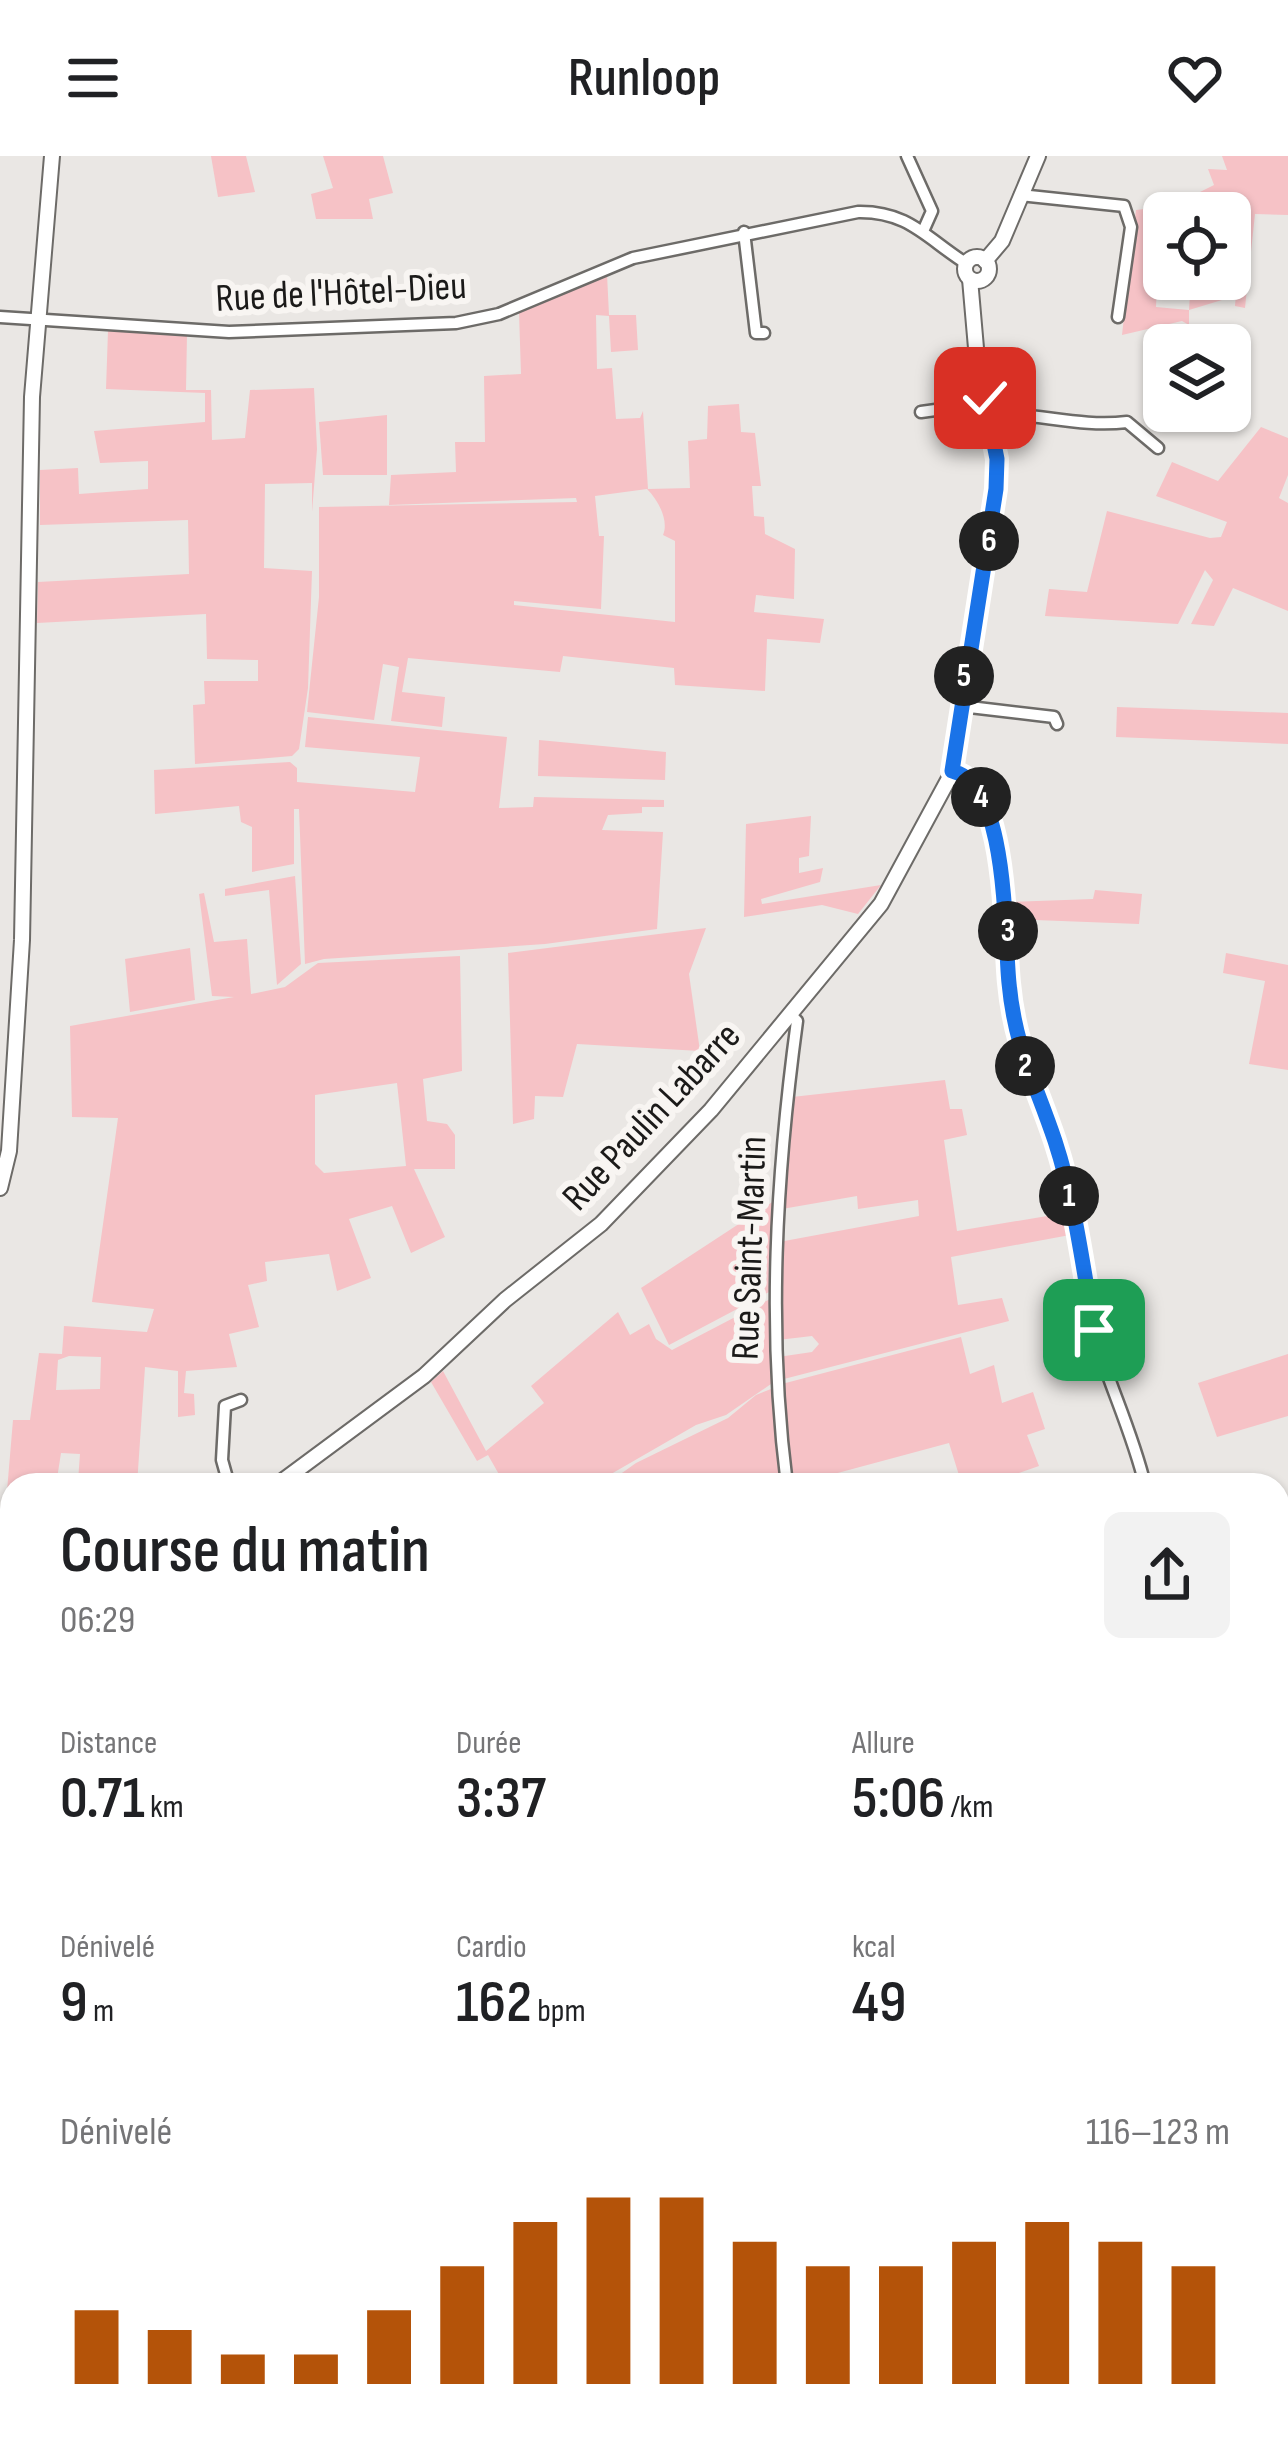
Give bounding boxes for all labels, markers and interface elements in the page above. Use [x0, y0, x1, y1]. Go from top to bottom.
icon: menu [60, 45, 126, 111]
icon: heart [1162, 45, 1228, 111]
text: Runloop [568, 46, 720, 111]
map controls [1143, 192, 1251, 432]
button: locate [1143, 192, 1251, 300]
street label: Rue de l'Hôtel-Dieu [214, 263, 468, 323]
button: layers [1143, 324, 1251, 432]
pin [934, 347, 1036, 449]
icon: check [952, 365, 1018, 431]
pin: 6 [959, 511, 1019, 571]
text: 6 [981, 521, 997, 561]
pin: 5 [934, 646, 994, 706]
text: 5 [957, 656, 971, 696]
pin: 4 [951, 767, 1011, 827]
text: 4 [973, 777, 989, 817]
pin: 3 [978, 901, 1038, 961]
text: 3 [1001, 911, 1015, 951]
street label: Rue Paulin Labarre [553, 1013, 751, 1221]
pin: 2 [995, 1036, 1055, 1096]
text: 2 [1018, 1046, 1032, 1086]
street label: Rue Saint-Martin [723, 1135, 777, 1361]
pin: 1 [1039, 1166, 1099, 1226]
text: 1 [1063, 1176, 1075, 1216]
pin [1043, 1279, 1145, 1381]
icon: arrive [1061, 1297, 1127, 1363]
text: Course du matin [60, 1512, 430, 1591]
button: share [1104, 1512, 1230, 1638]
text: 06:29 [60, 1597, 135, 1644]
text: Distance [60, 1723, 157, 1763]
text: Durée [456, 1723, 522, 1763]
text: Allure [852, 1723, 915, 1763]
text: 0.71 [60, 1763, 145, 1835]
text: 3:37 [456, 1763, 546, 1835]
text: 5:06 [852, 1763, 945, 1835]
text: km [145, 1787, 184, 1827]
text: /km [945, 1787, 993, 1827]
text: Dénivelé [60, 1927, 155, 1967]
text: Cardio [456, 1927, 527, 1967]
text: kcal [852, 1927, 896, 1967]
text: 9 [60, 1967, 88, 2039]
text: 162 [456, 1967, 532, 2039]
text: 49 [852, 1967, 907, 2039]
text: m [88, 1991, 114, 2031]
text: bpm [532, 1991, 586, 2031]
text: Dénivelé [60, 2109, 172, 2156]
text: 116–123 m [1086, 2109, 1230, 2156]

